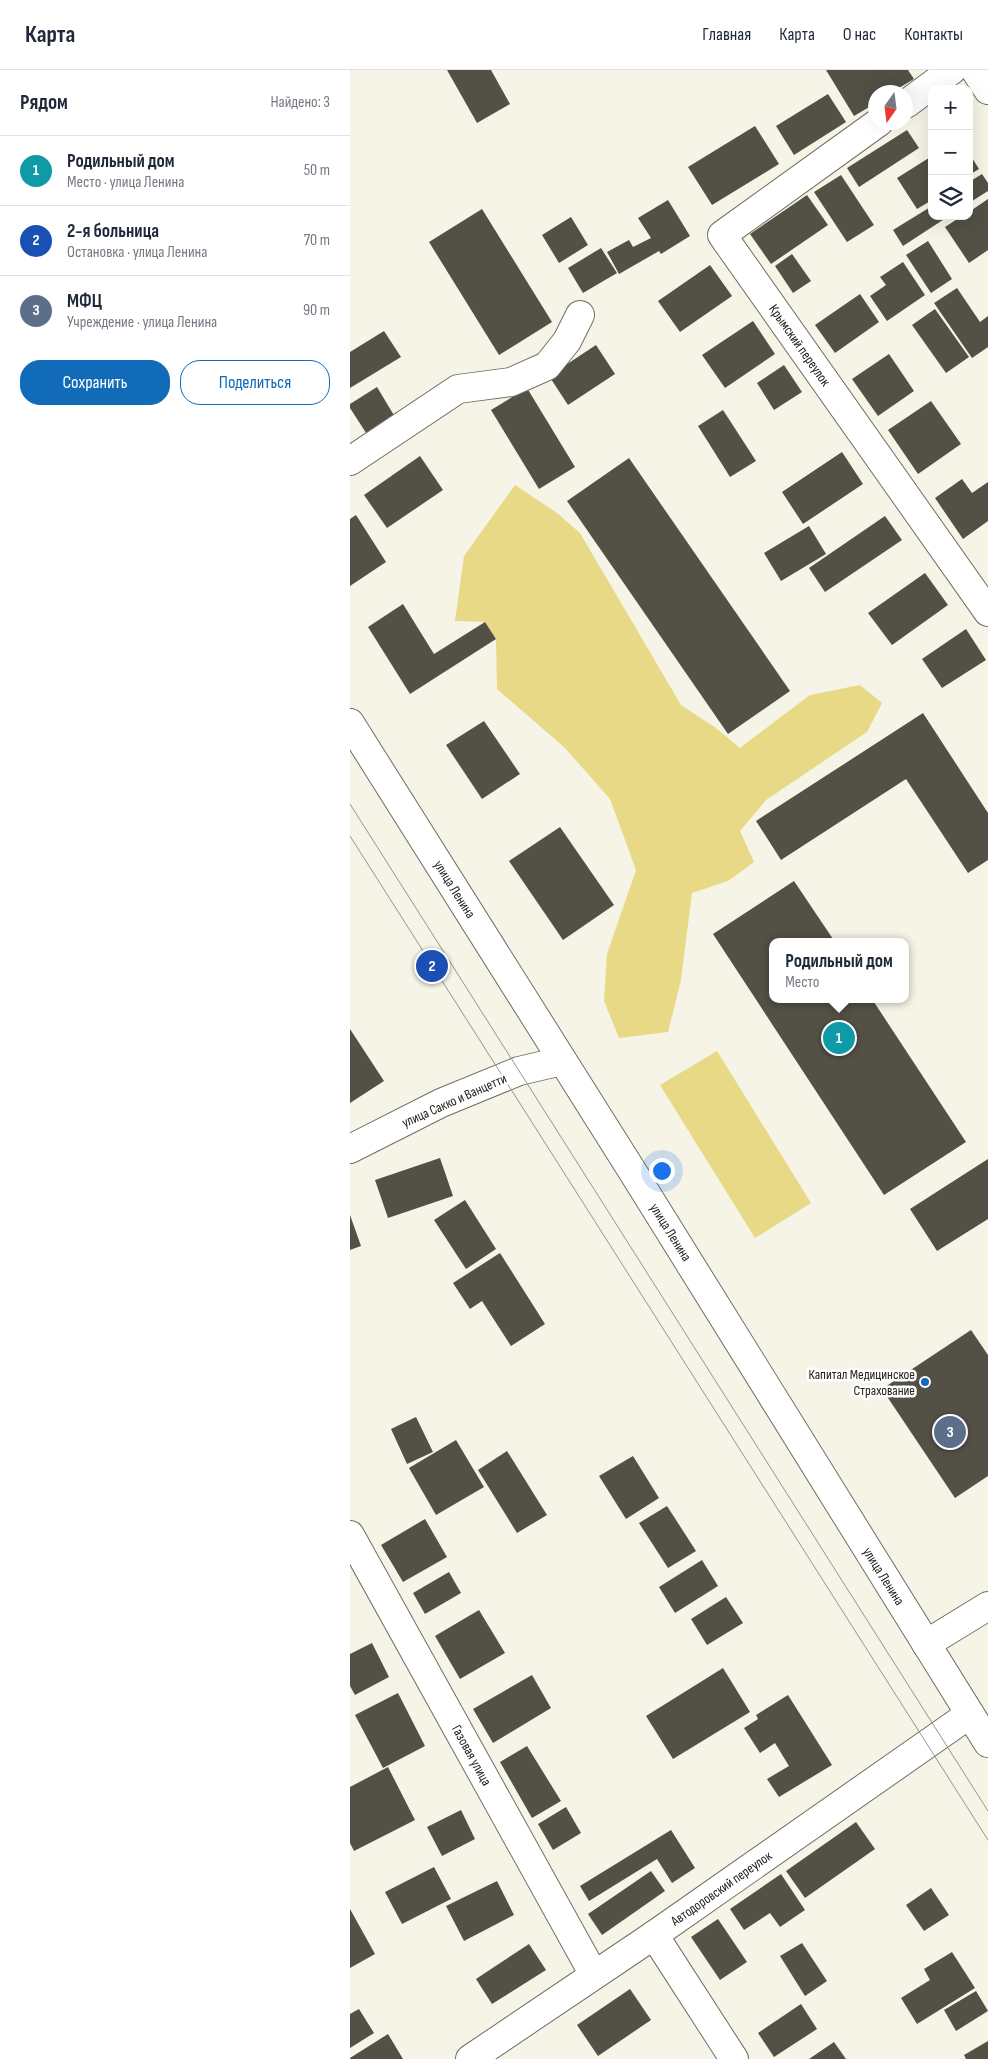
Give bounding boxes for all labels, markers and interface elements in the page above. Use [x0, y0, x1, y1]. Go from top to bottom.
text: Карта [25, 20, 75, 49]
text: Главная [702, 24, 751, 45]
text: Карта [779, 24, 815, 45]
text: О нас [843, 24, 876, 45]
text: Контакты [904, 24, 963, 45]
north arrow [868, 85, 913, 130]
map controls [928, 85, 973, 220]
button: + [928, 85, 973, 130]
text: Рядом [20, 90, 68, 115]
text: Найдено: 3 [270, 93, 330, 112]
button: − [928, 130, 973, 175]
text: Родильный дом [67, 150, 175, 173]
text: 1 [33, 161, 39, 180]
text: 50 m [304, 161, 330, 180]
text: Место · улица Ленина [67, 173, 184, 192]
button: layers [928, 175, 973, 220]
text: 2-я больница [67, 220, 159, 243]
text: 2 [32, 231, 40, 250]
text: 70 m [304, 231, 330, 250]
text: Остановка · улица Ленина [67, 243, 207, 262]
text: МФЦ [67, 290, 102, 313]
text: 3 [32, 301, 40, 320]
text: 90 m [303, 301, 330, 320]
street label: Крымский переулок [765, 301, 834, 390]
text: Учреждение · улица Ленина [67, 313, 217, 332]
button: Сохранить [20, 360, 170, 405]
button: Поделиться [180, 360, 330, 405]
street label: улица Ленина [430, 857, 479, 922]
popup [769, 938, 909, 1003]
pin: 2 [416, 947, 448, 985]
text: Родильный дом [785, 950, 893, 973]
text: Место [785, 973, 820, 992]
pin: 1 [823, 1019, 855, 1057]
street label: улица Сакко и Ванцетти [399, 1070, 509, 1131]
your location [649, 1158, 675, 1184]
street label: улица Ленина [646, 1200, 695, 1265]
place label: Капитал Медицинское Страхование [808, 1366, 915, 1399]
marker: Капитал Медицинское Страхование [919, 1376, 931, 1388]
pin: 3 [934, 1413, 966, 1451]
street label: улица Ленина [859, 1544, 908, 1609]
street label: Газовая улица [448, 1722, 495, 1789]
street label: Автодоровский переулок [667, 1847, 776, 1930]

